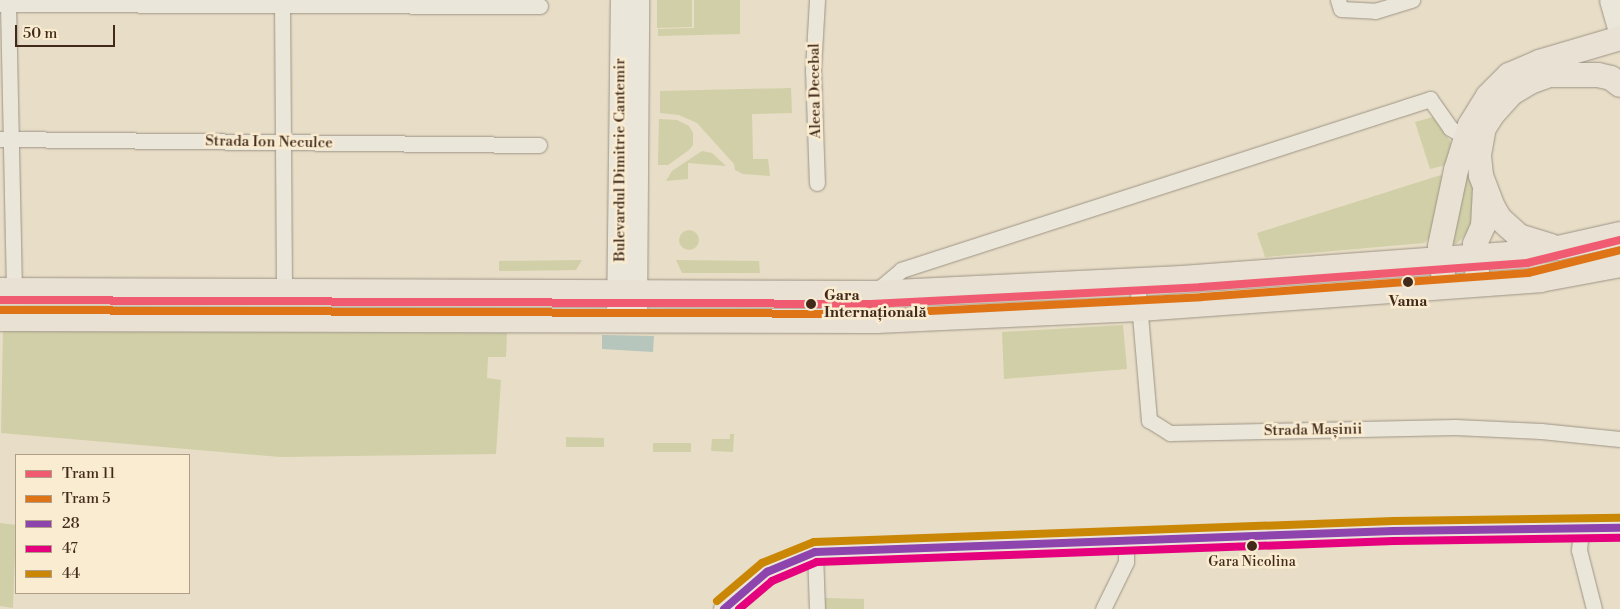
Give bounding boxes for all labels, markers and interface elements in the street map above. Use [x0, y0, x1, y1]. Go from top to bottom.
scale bar [18, 15, 118, 47]
text: 50 m [23, 24, 57, 43]
street label: Aleea Decebal [805, 43, 825, 139]
street label: Bulevardul Dimitrie Cantemir [611, 58, 629, 262]
street label: Strada Ion Neculce [205, 132, 333, 152]
marker: Vama [1399, 273, 1417, 291]
place label: Gara Internațională [824, 286, 927, 321]
place label: Vama [1389, 293, 1427, 311]
marker: Gara Internațională [802, 295, 820, 313]
street label: Strada Mașinii [1264, 420, 1362, 440]
legend [15, 454, 190, 594]
text: Tram 11 [62, 464, 116, 483]
text: Tram 5 [62, 489, 110, 508]
text: 28 [62, 514, 80, 533]
text: 47 [62, 539, 78, 558]
marker: Gara Nicolina [1247, 541, 1257, 551]
place label: Gara Nicolina [1208, 554, 1296, 570]
text: 44 [62, 564, 80, 583]

